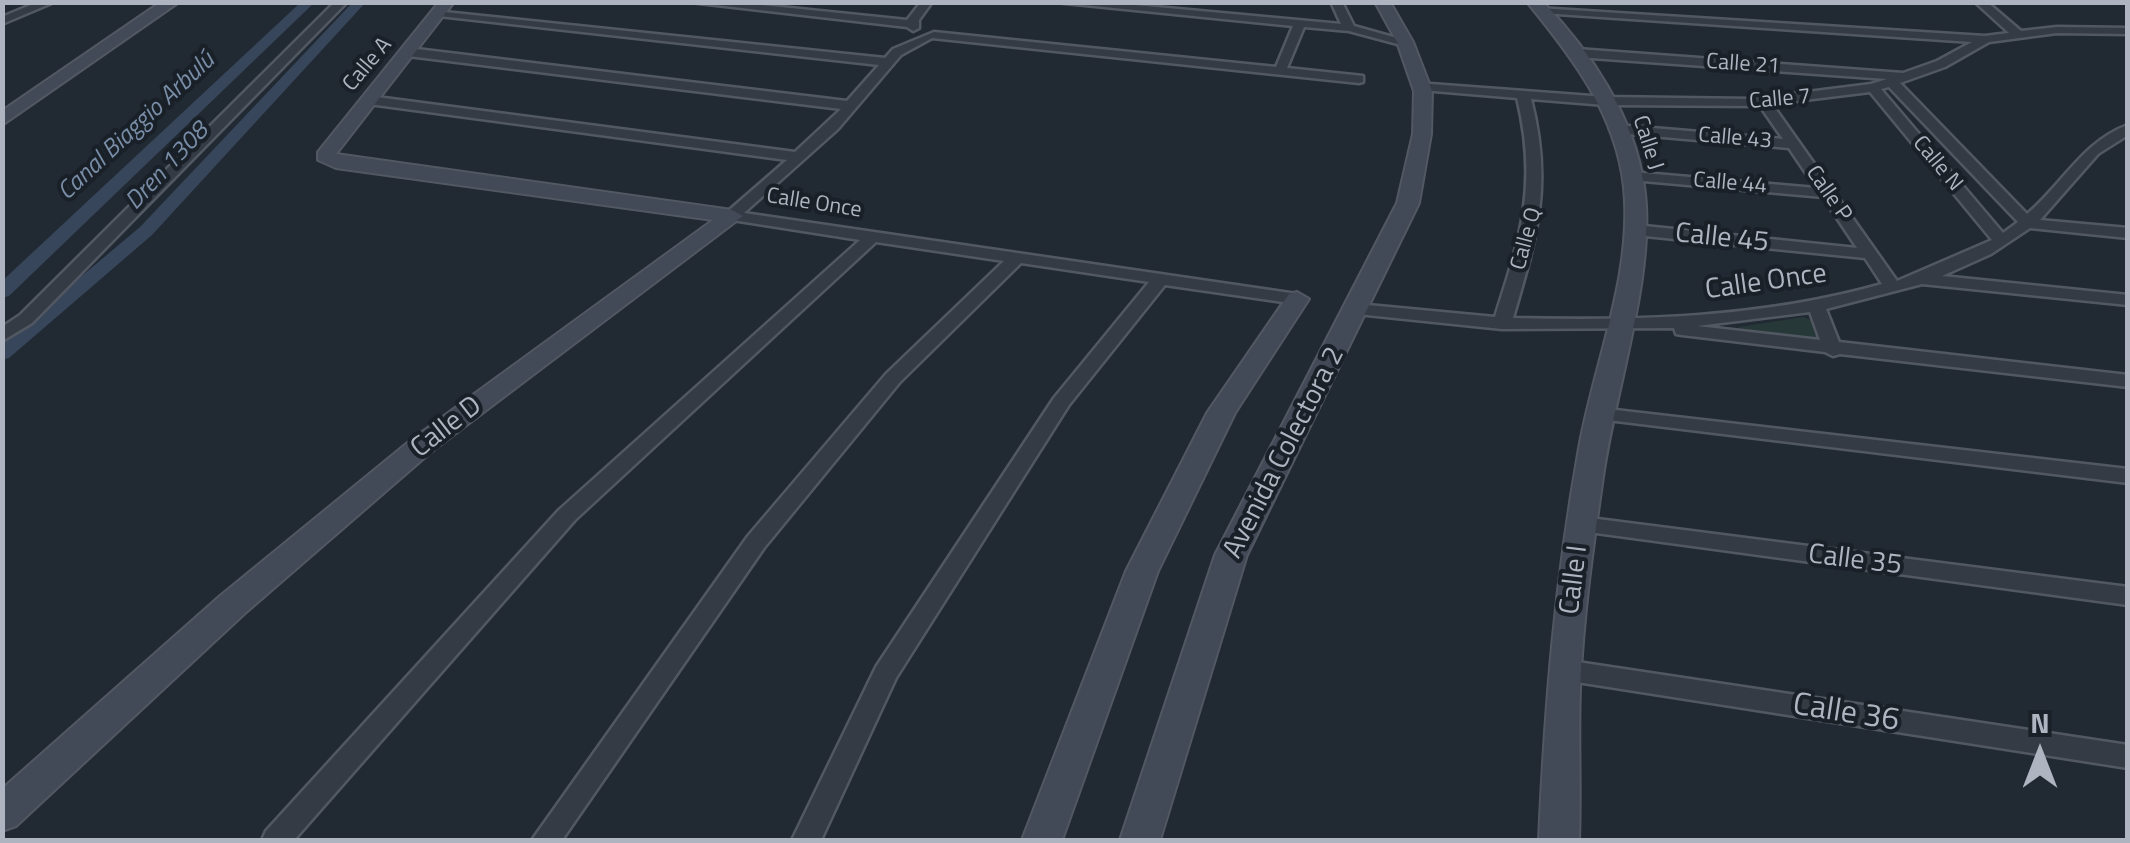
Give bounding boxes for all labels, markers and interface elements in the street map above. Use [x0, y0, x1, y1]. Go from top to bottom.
street label: Calle A [338, 33, 398, 97]
water label: Canal Biaggio Arbulú [52, 47, 222, 207]
street label: Calle 21 [1705, 49, 1781, 81]
street label: Calle 7 [1748, 84, 1812, 116]
street label: Calle J [1626, 113, 1668, 173]
water label: Dren 1308 [120, 117, 216, 217]
street label: Calle 43 [1697, 123, 1773, 155]
street label: Calle N [1906, 131, 1968, 197]
street label: Calle P [1799, 161, 1857, 227]
street label: Calle 44 [1692, 168, 1768, 200]
street label: Calle Once [765, 183, 863, 225]
street label: Calle Q [1506, 205, 1548, 273]
street label: Calle 45 [1674, 217, 1770, 261]
street label: Calle Once [1703, 258, 1829, 308]
street label: Avenida Colectora 2 [1217, 342, 1353, 564]
street label: Calle D [405, 390, 489, 466]
street label: Calle 35 [1806, 539, 1904, 583]
street label: Calle I [1554, 544, 1596, 616]
street label: Calle 36 [1790, 687, 1902, 741]
text: N [2030, 701, 2050, 744]
north arrow [1990, 703, 2090, 803]

